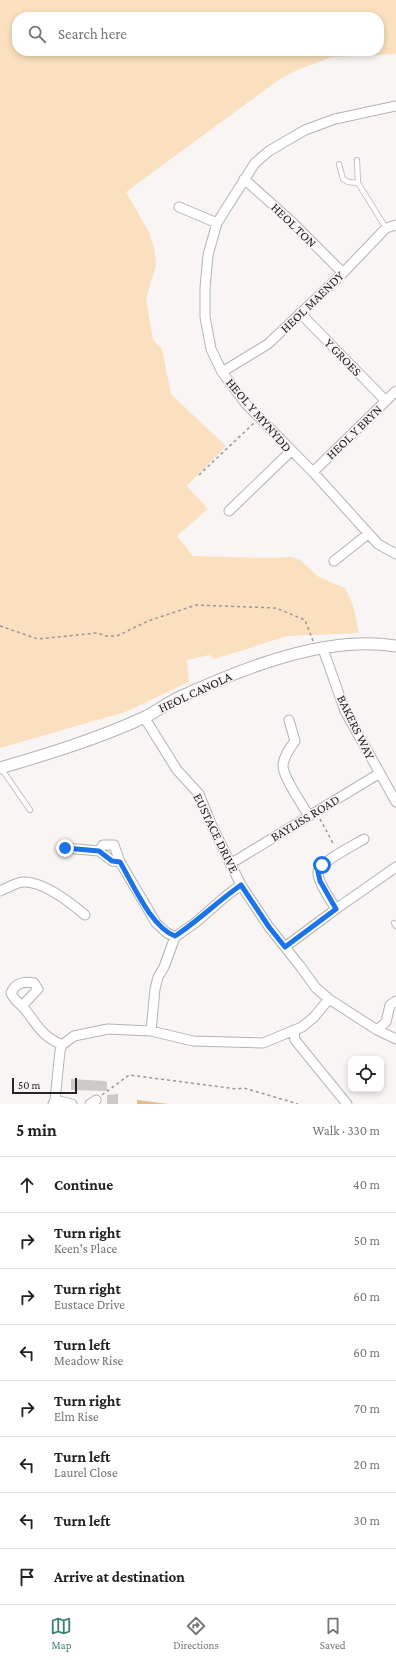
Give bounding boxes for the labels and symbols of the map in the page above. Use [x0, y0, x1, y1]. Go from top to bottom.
street label: HEOL TON [268, 200, 320, 250]
street label: HEOL MAENDY [277, 268, 347, 336]
street label: Y GROES [321, 335, 365, 379]
street label: HEOL Y MYNYDD [223, 375, 295, 455]
street label: HEOL Y BRYN [323, 402, 385, 462]
street label: HEOL CANOLA [156, 668, 235, 716]
street label: BAKERS WAY [334, 692, 378, 762]
street label: EUSTACE DRIVE [190, 791, 242, 875]
street label: BAYLISS ROAD [268, 792, 342, 844]
route end [56, 839, 74, 857]
route start [313, 856, 331, 874]
scale bar [12, 1076, 77, 1095]

